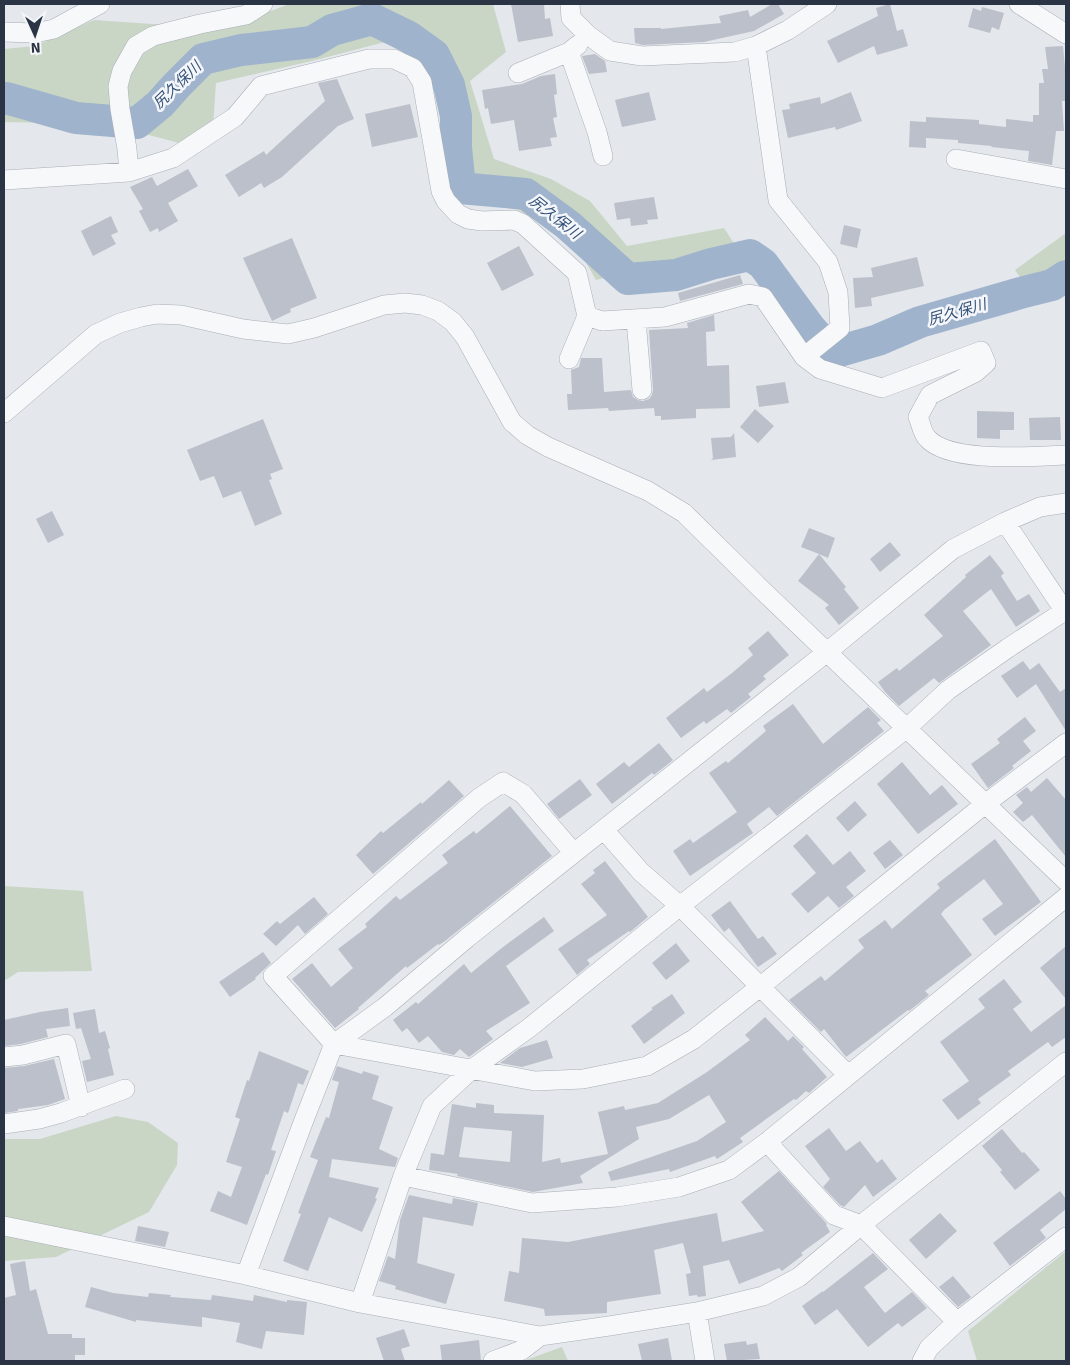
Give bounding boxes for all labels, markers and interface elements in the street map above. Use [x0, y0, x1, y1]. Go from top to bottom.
north arrow [10, 10, 60, 60]
text: N [30, 39, 41, 56]
water label: 尻久保川 [149, 56, 206, 112]
water label: 尻久保川 [526, 191, 586, 244]
water label: 尻久保川 [926, 295, 990, 329]

